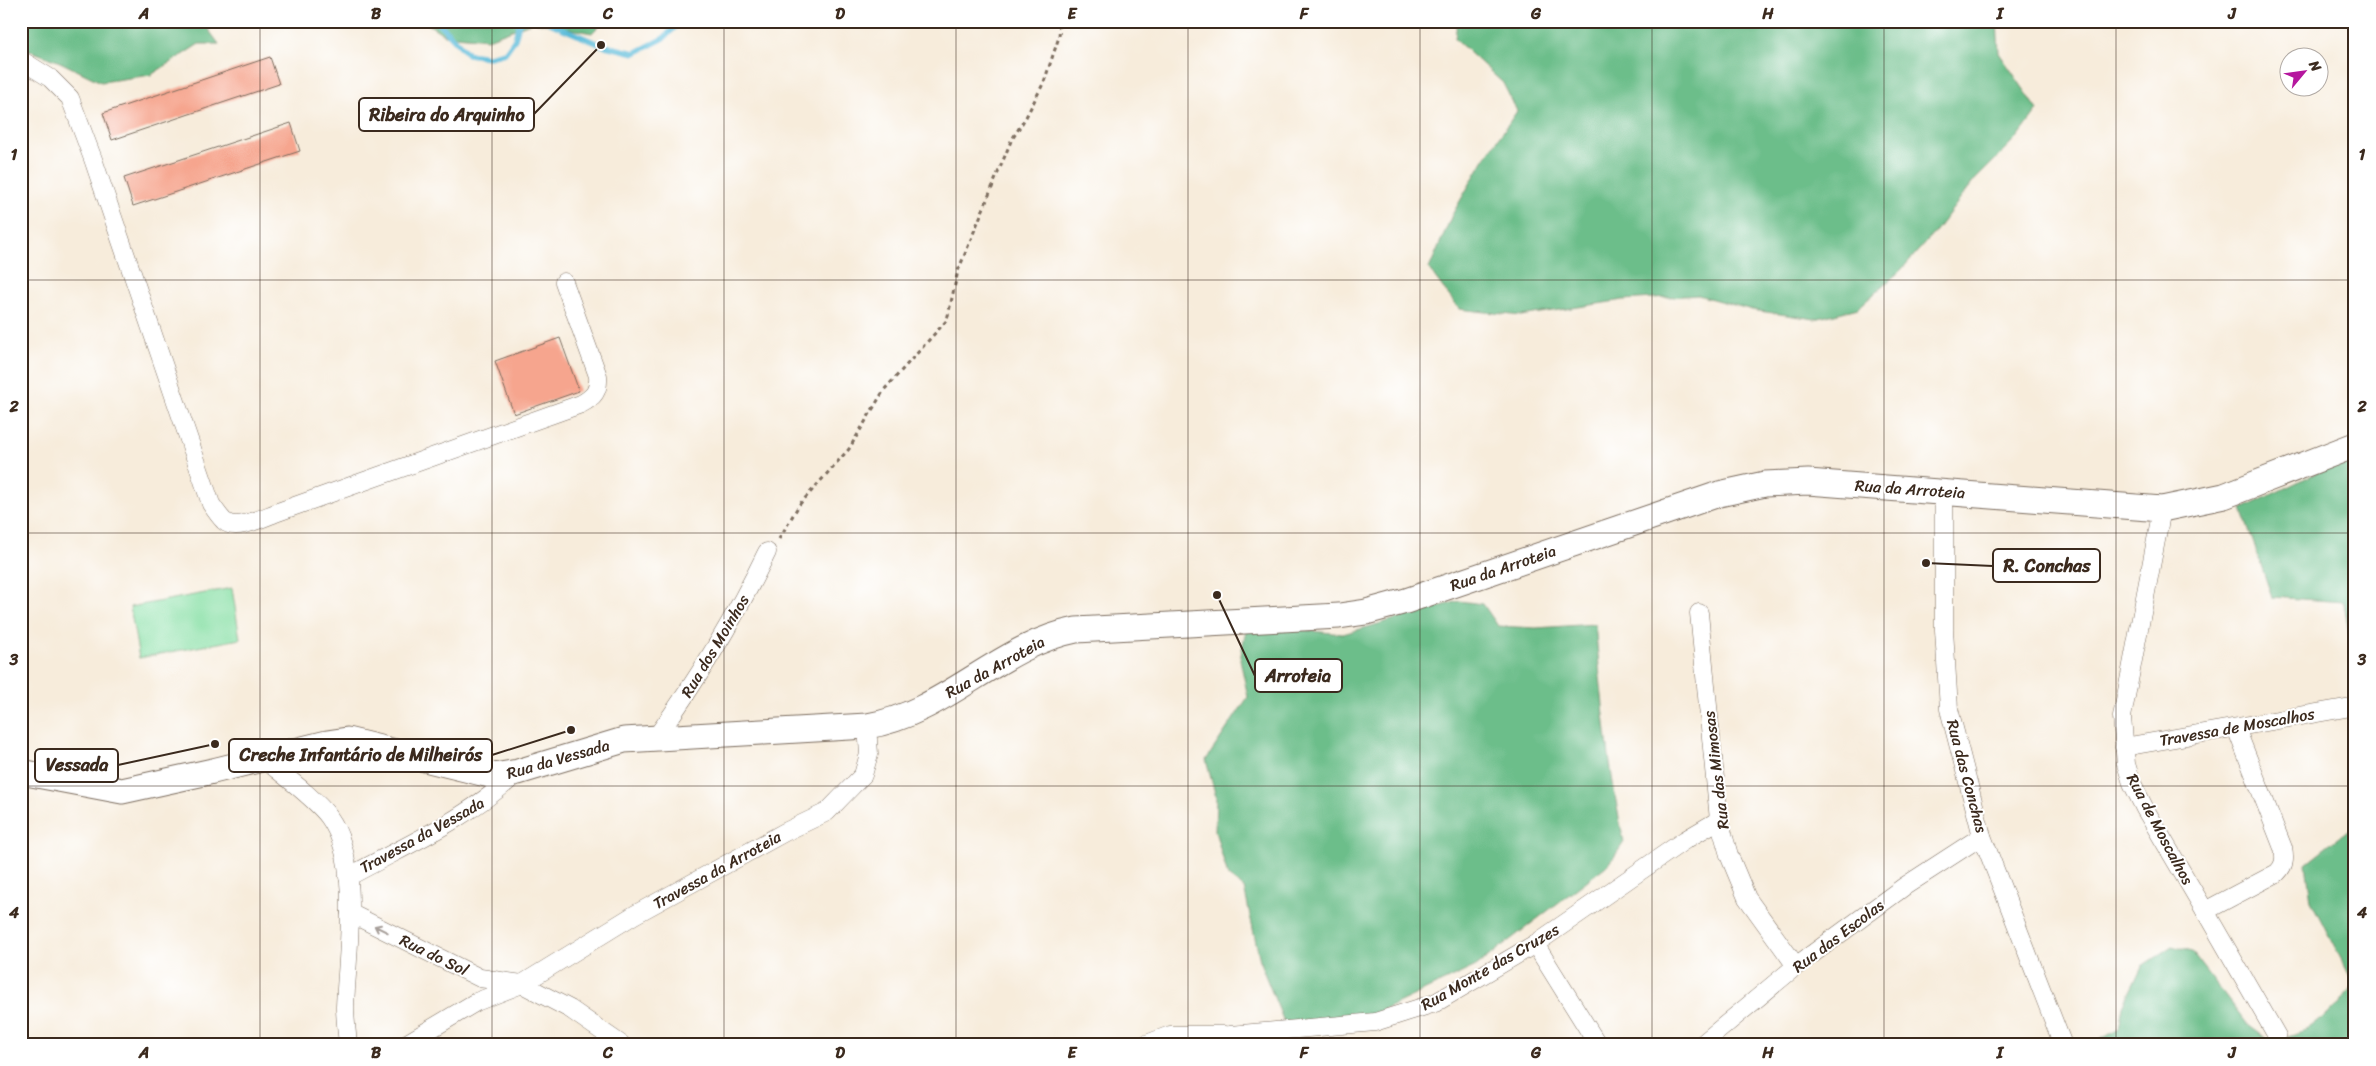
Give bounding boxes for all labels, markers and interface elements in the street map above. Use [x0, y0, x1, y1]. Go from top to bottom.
text: A [138, 0, 149, 28]
text: B [371, 0, 382, 28]
text: C [602, 0, 614, 28]
text: D [835, 0, 845, 28]
text: E [1068, 0, 1078, 28]
text: F [1299, 0, 1310, 28]
text: G [1530, 0, 1542, 28]
text: H [1761, 0, 1774, 28]
text: I [1996, 0, 2005, 28]
text: J [2227, 0, 2237, 28]
north arrow [2278, 48, 2328, 98]
text: N [2301, 55, 2328, 77]
callout: Ribeira do Arquinho [359, 98, 534, 131]
text: Ribeira do Arquinho [368, 99, 526, 131]
text: 1 [11, 140, 18, 169]
text: 1 [2359, 140, 2366, 169]
text: 2 [8, 392, 19, 421]
text: 2 [2356, 392, 2367, 421]
street label: Rua da Arroteia [1854, 471, 1966, 507]
street label: Rua da Arroteia [1446, 536, 1560, 600]
callout: R. Conchas [1993, 549, 2100, 582]
text: R. Conchas [2003, 550, 2091, 582]
street label: Rua dos Moinhos [673, 588, 758, 703]
street label: Rua da Arroteia [940, 628, 1050, 706]
text: 3 [9, 645, 19, 674]
text: 3 [2357, 645, 2367, 674]
callout: Arroteia [1255, 659, 1342, 692]
text: Arroteia [1264, 660, 1331, 692]
street label: Travessa de Moscalhos [2157, 699, 2317, 755]
street label: Rua das Mimosas [1694, 708, 1738, 831]
street label: Rua das Conchas [1938, 716, 1996, 836]
street label: Rua da Vessada [503, 730, 613, 788]
callout: Creche Infantário de Milheirós [229, 739, 492, 772]
text: Creche Infantário de Milheirós [239, 739, 483, 771]
callout: Vessada [35, 749, 118, 782]
text: Vessada [46, 749, 109, 781]
street label: Rua de Moscalhos [2118, 768, 2202, 890]
street label: Travessa da Vessada [354, 789, 490, 881]
street label: Travessa da Arroteia [647, 822, 788, 917]
street label: Rua das Escolas [1786, 891, 1891, 980]
text: 4 [8, 898, 19, 927]
text: 4 [2356, 898, 2367, 927]
street label: Rua Monte das Cruzes [1415, 915, 1566, 1019]
one-way arrow [374, 924, 389, 933]
street label: Rua do Sol [395, 926, 474, 984]
text: A [138, 1038, 149, 1066]
text: B [371, 1038, 382, 1066]
text: C [602, 1038, 614, 1066]
text: D [835, 1038, 845, 1066]
text: E [1068, 1038, 1078, 1066]
text: F [1299, 1038, 1310, 1066]
text: G [1530, 1038, 1542, 1066]
text: H [1761, 1038, 1774, 1066]
text: I [1996, 1038, 2005, 1066]
text: J [2227, 1038, 2237, 1066]

